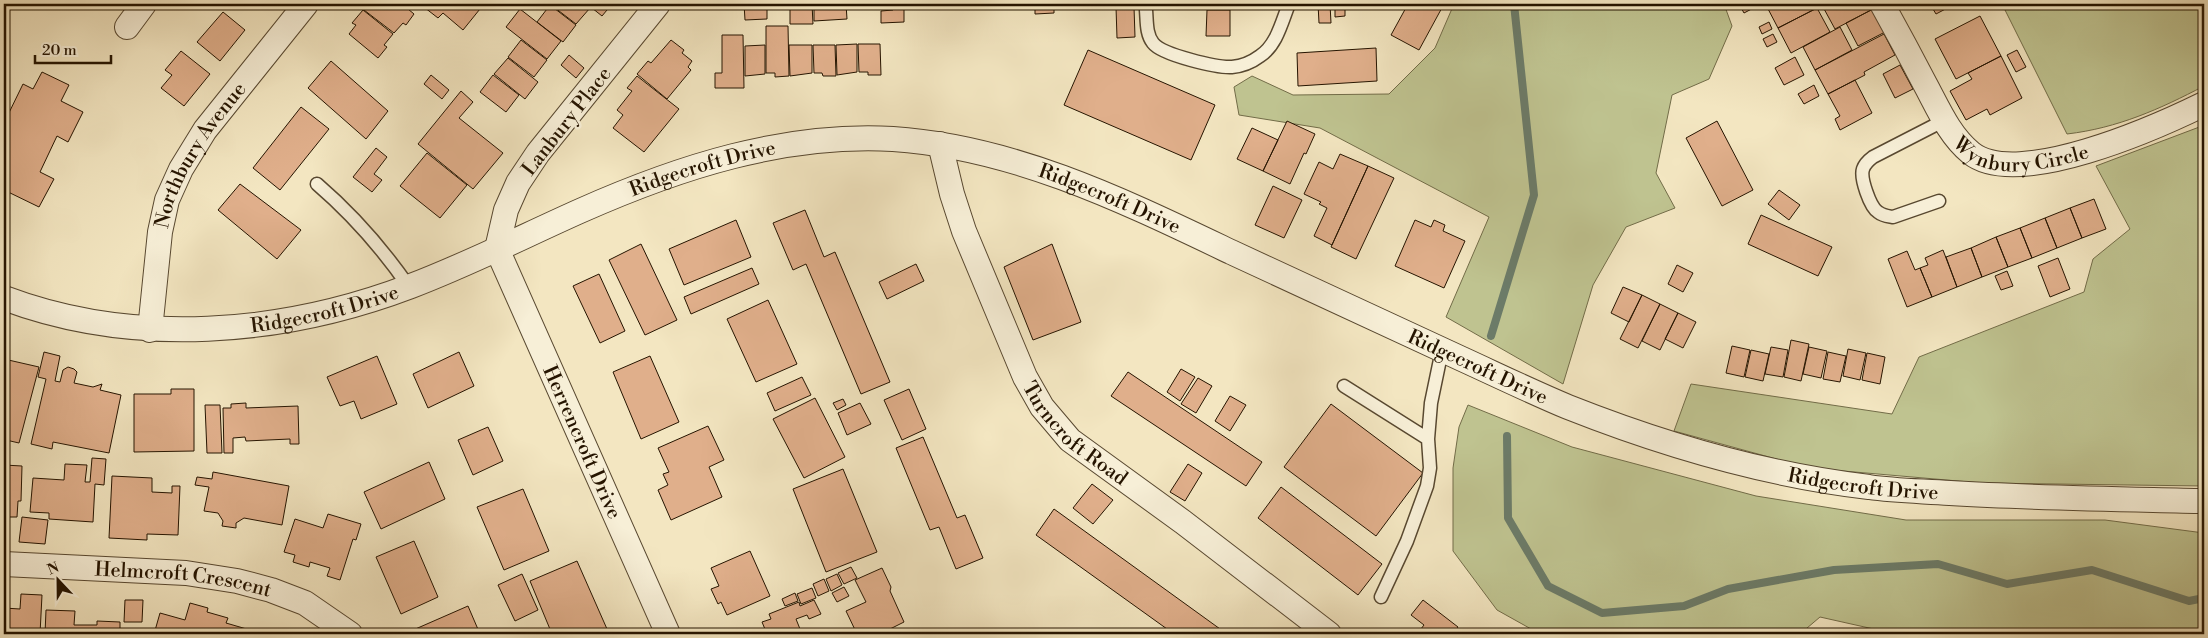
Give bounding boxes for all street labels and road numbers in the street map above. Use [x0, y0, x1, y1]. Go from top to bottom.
street label: Lanbury Place [517, 63, 617, 181]
street label: Northbury Avenue [150, 78, 252, 231]
street label: Wynbury Circle [1946, 131, 2092, 179]
street label: Ridgecroft Drive [626, 136, 778, 203]
street label: Ridgecroft Drive [1035, 159, 1184, 240]
street label: Ridgecroft Drive [249, 281, 402, 339]
street label: Ridgecroft Drive [1403, 325, 1551, 411]
street label: Herrencroft Drive [536, 362, 626, 523]
street label: Turncroft Road [1016, 377, 1132, 492]
street label: Ridgecroft Drive [1785, 463, 1939, 506]
street label: Helmcroft Crescent [94, 557, 274, 604]

